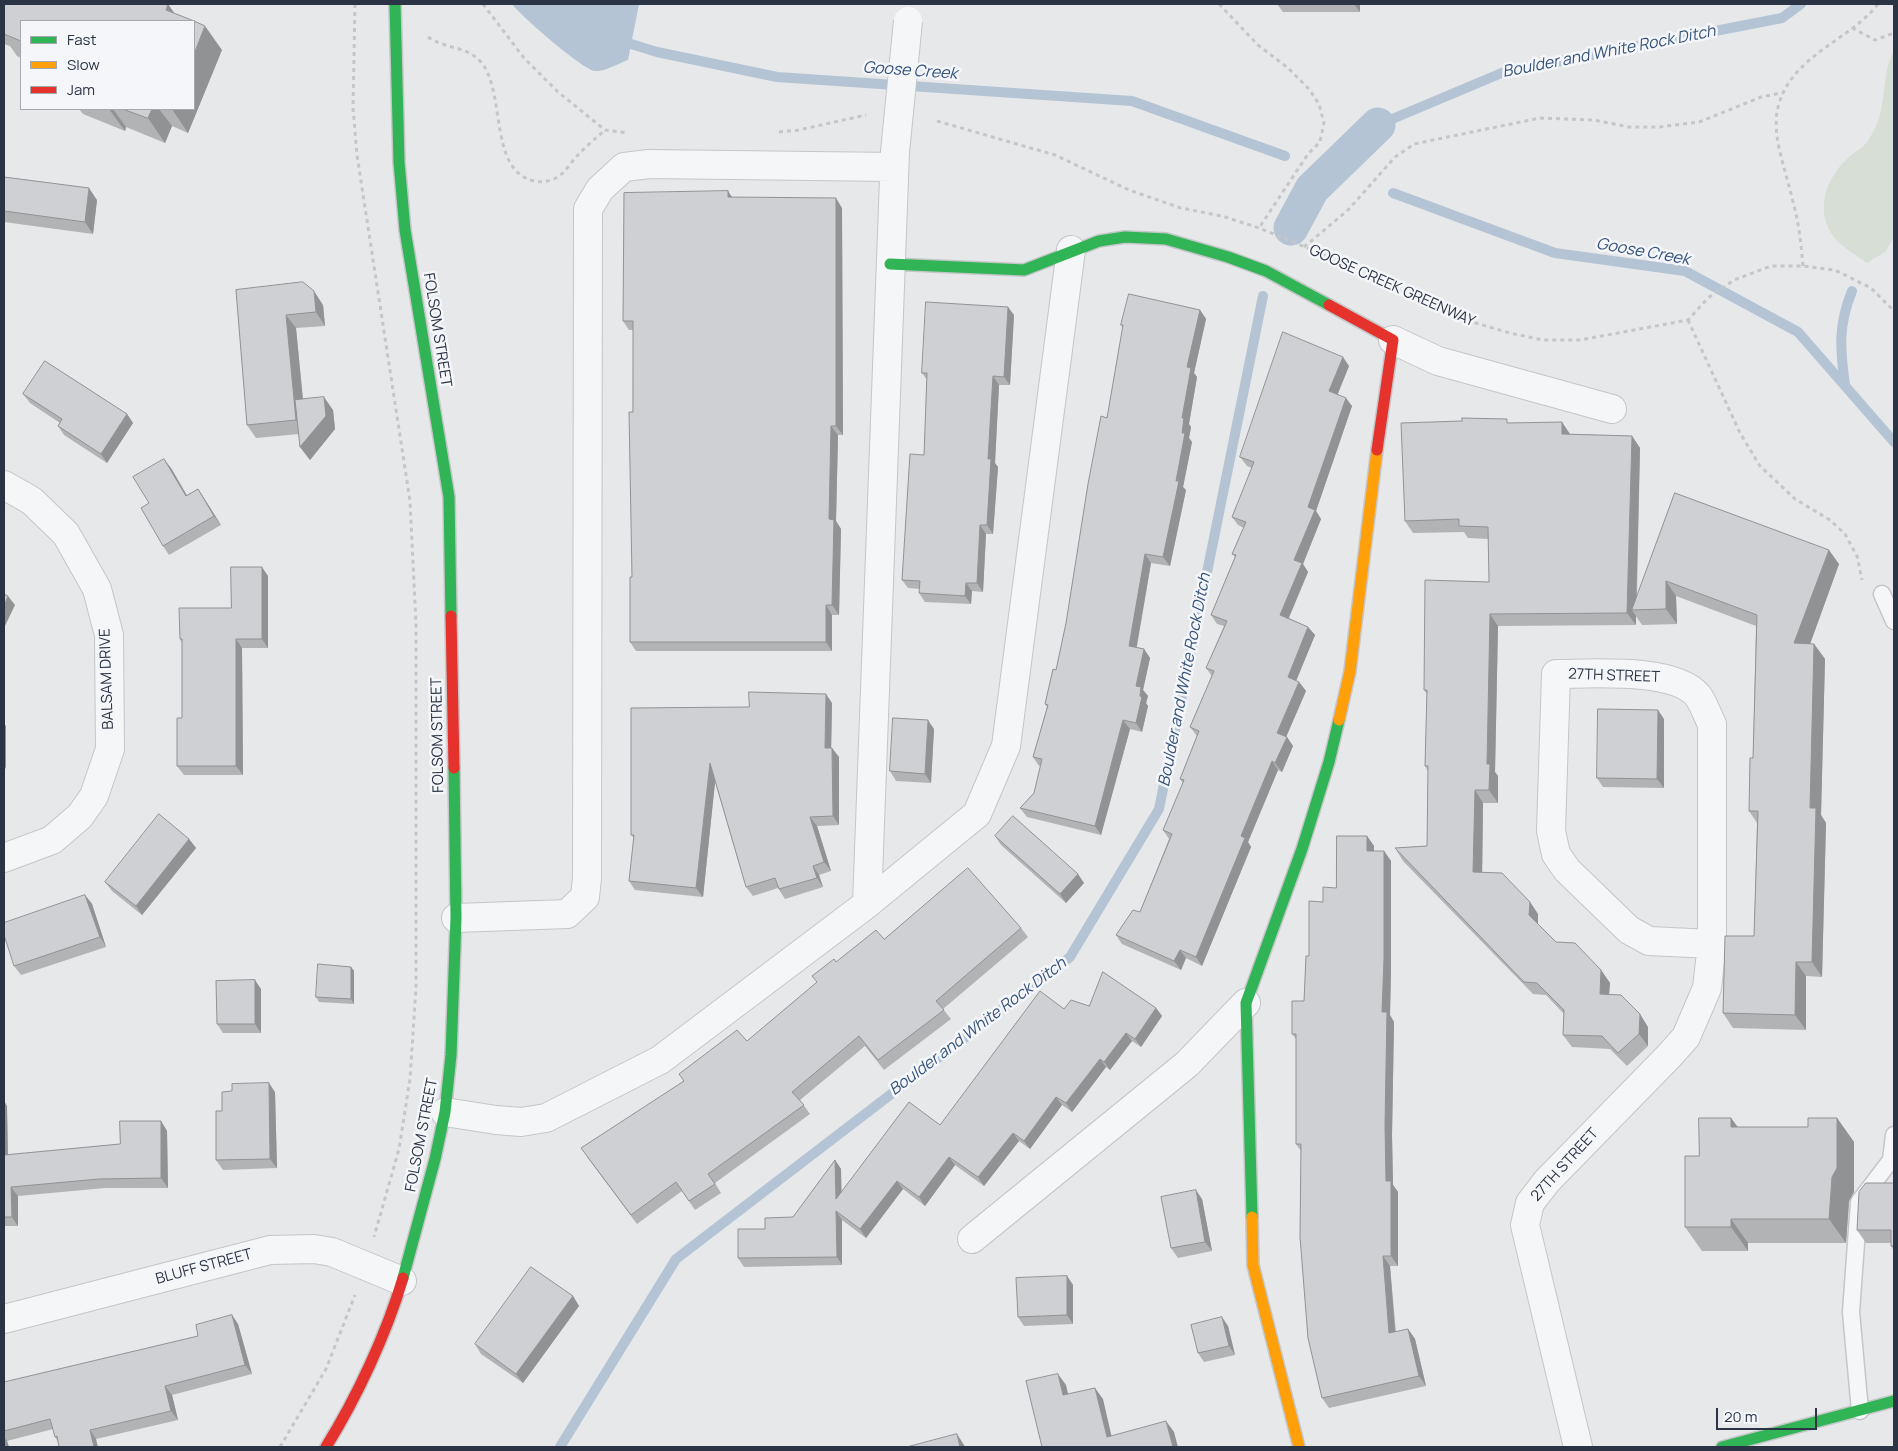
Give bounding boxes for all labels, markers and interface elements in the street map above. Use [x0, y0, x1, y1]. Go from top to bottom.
legend [20, 20, 195, 110]
water label: Boulder and White Rock Ditch [1501, 22, 1717, 82]
text: Fast [67, 29, 96, 50]
text: Slow [67, 54, 100, 75]
water label: Goose Creek [862, 58, 958, 84]
text: Jam [67, 79, 95, 100]
water label: Goose Creek [1595, 234, 1691, 270]
street label: GOOSE CREEK GREENWAY [1306, 241, 1478, 331]
street label: FOLSOM STREET [419, 272, 455, 388]
water label: Boulder and White Rock Ditch [1155, 572, 1215, 788]
street label: BALSAM DRIVE [96, 628, 118, 730]
street label: 27TH STREET [1568, 665, 1660, 687]
street label: FOLSOM STREET [428, 677, 448, 793]
water label: Boulder and White Rock Ditch [886, 954, 1070, 1100]
street label: FOLSOM STREET [402, 1077, 442, 1193]
street label: 27TH STREET [1528, 1125, 1602, 1205]
street label: BLUFF STREET [154, 1245, 254, 1289]
scale bar [1718, 1398, 1819, 1430]
text: 20 m [1724, 1406, 1757, 1427]

